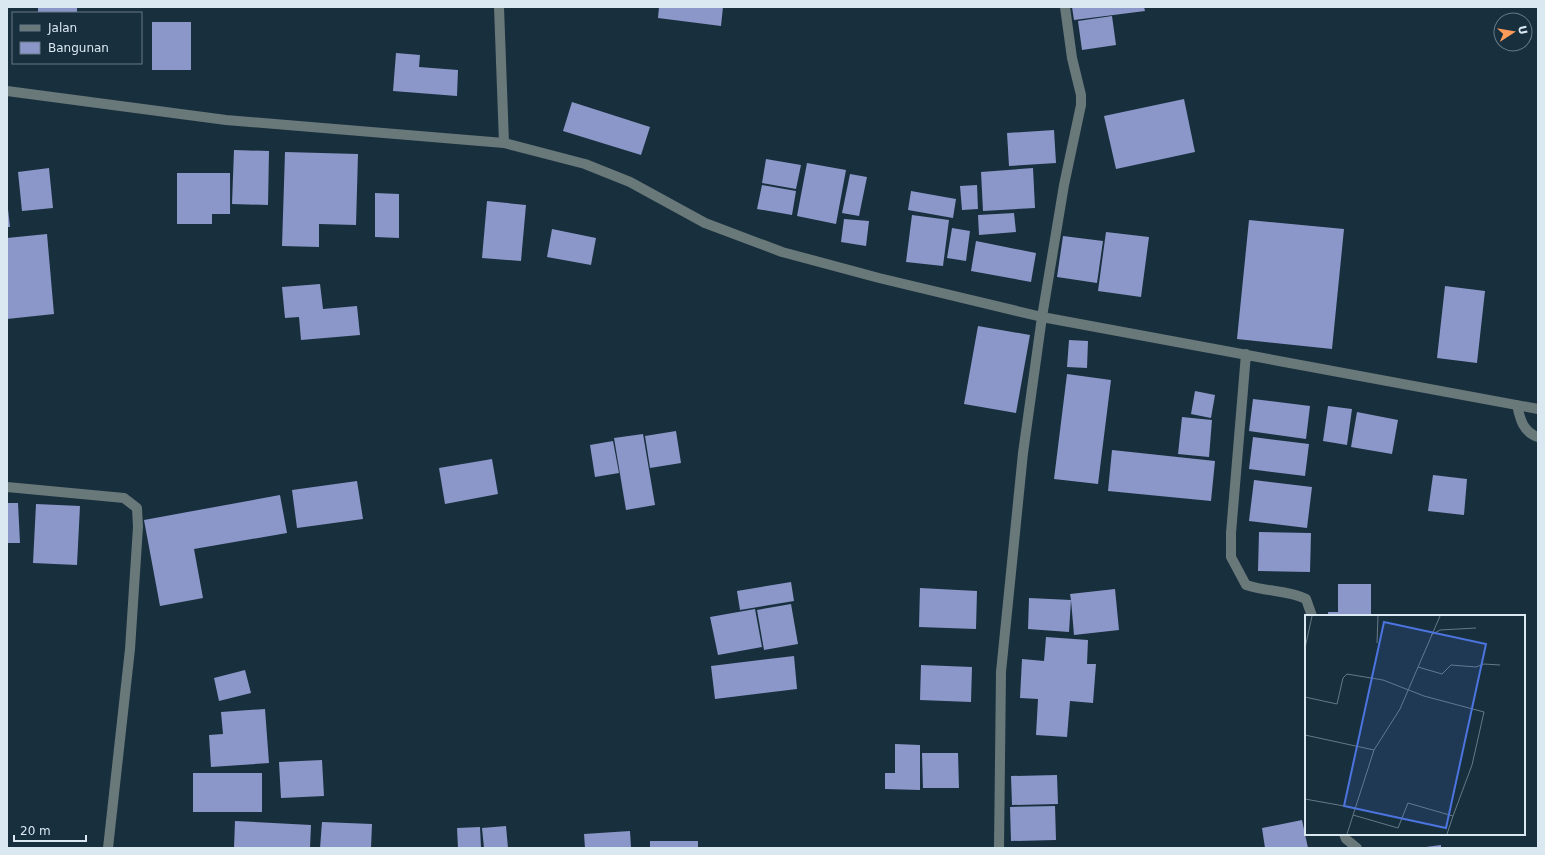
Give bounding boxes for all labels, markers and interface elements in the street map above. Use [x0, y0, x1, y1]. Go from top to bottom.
legend [12, 12, 142, 64]
north arrow [1493, 12, 1533, 52]
text: Jalan [47, 21, 77, 35]
text: U [1515, 24, 1530, 36]
text: Bangunan [48, 41, 109, 55]
inset map [1305, 615, 1525, 835]
scale bar [14, 817, 86, 843]
text: 20 m [20, 824, 51, 838]

